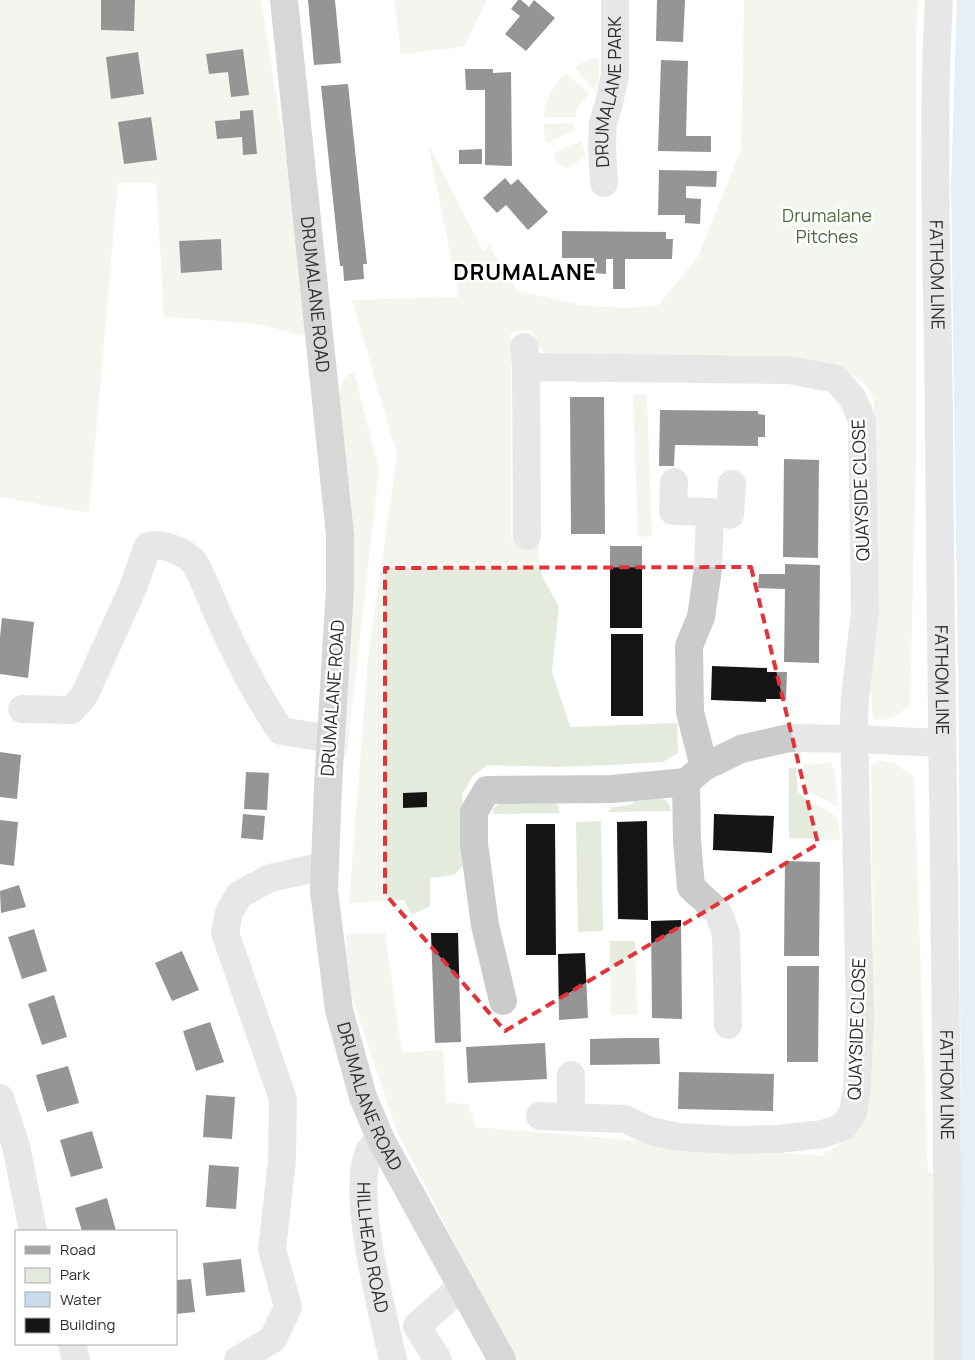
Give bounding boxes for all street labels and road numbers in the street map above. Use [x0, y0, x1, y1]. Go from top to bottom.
street label: DRUMALANE PARK [589, 16, 626, 168]
street label: DRUMALANE ROAD [296, 215, 336, 374]
street label: FATHOM LINE [925, 220, 951, 330]
street label: QUAYSIDE CLOSE [846, 419, 874, 562]
street label: DRUMALANE ROAD [315, 619, 349, 777]
street label: FATHOM LINE [930, 625, 955, 735]
street label: QUAYSIDE CLOSE [842, 957, 870, 1100]
street label: DRUMALANE ROAD [332, 1019, 408, 1174]
street label: FATHOM LINE [935, 1030, 960, 1140]
street label: HILLHEAD ROAD [352, 1182, 395, 1315]

